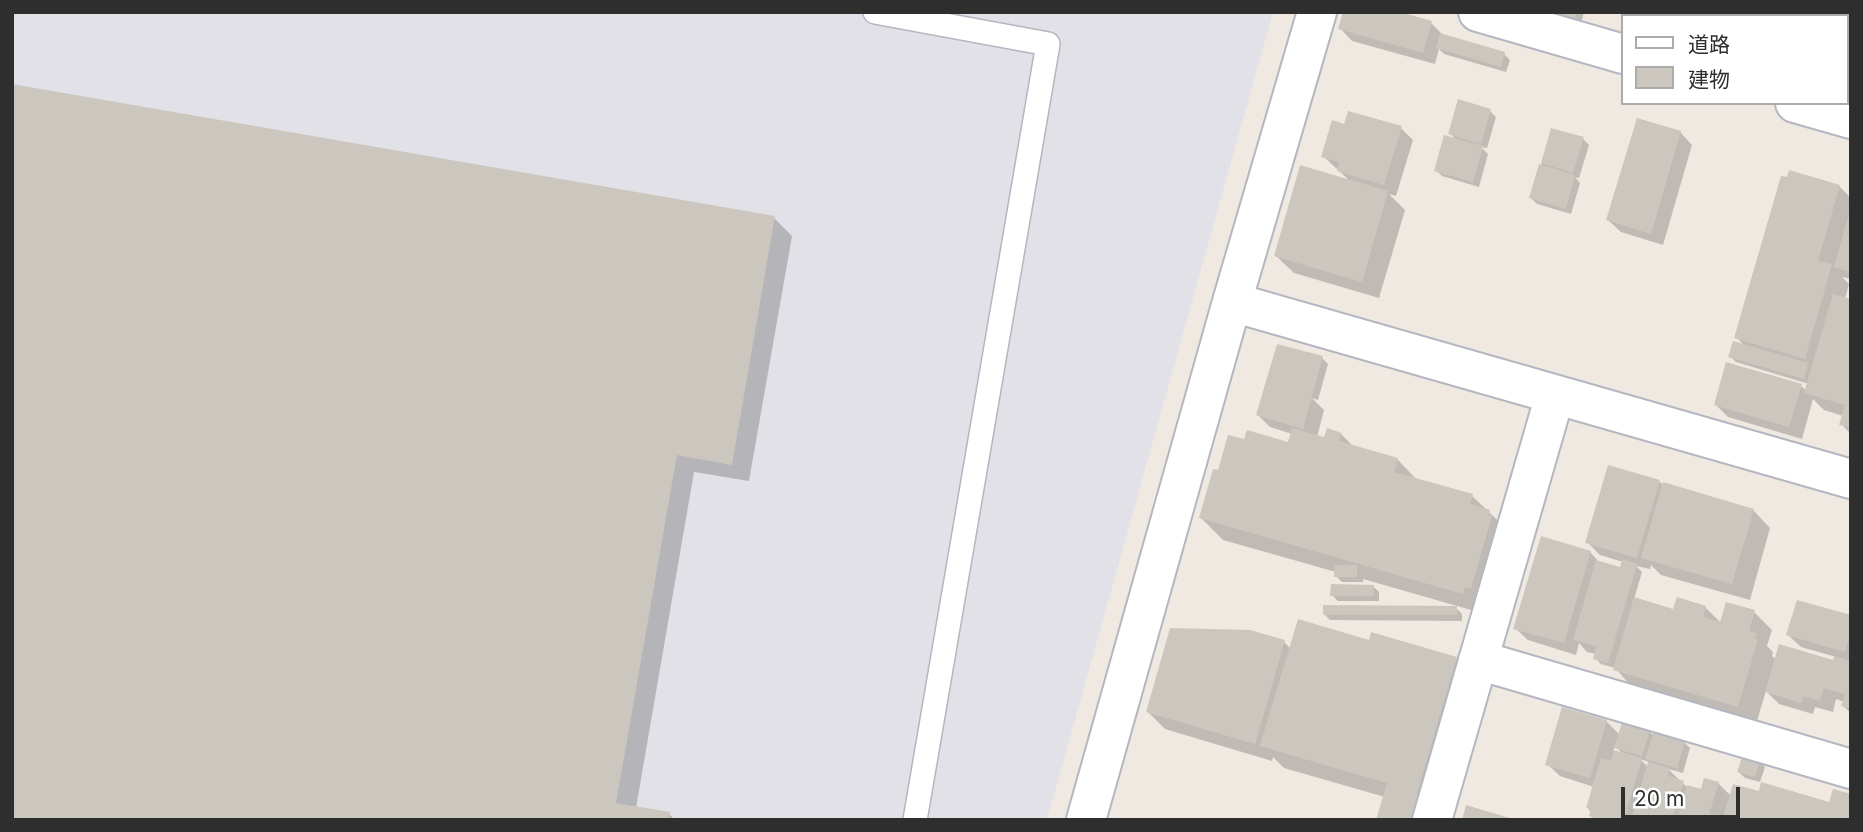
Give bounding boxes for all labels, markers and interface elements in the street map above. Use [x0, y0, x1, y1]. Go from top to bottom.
legend [1622, 14, 1849, 105]
text: 道路 [1688, 32, 1730, 57]
text: 建物 [1688, 67, 1730, 92]
scale bar [1625, 772, 1744, 816]
text: 20 m [1634, 786, 1684, 811]

